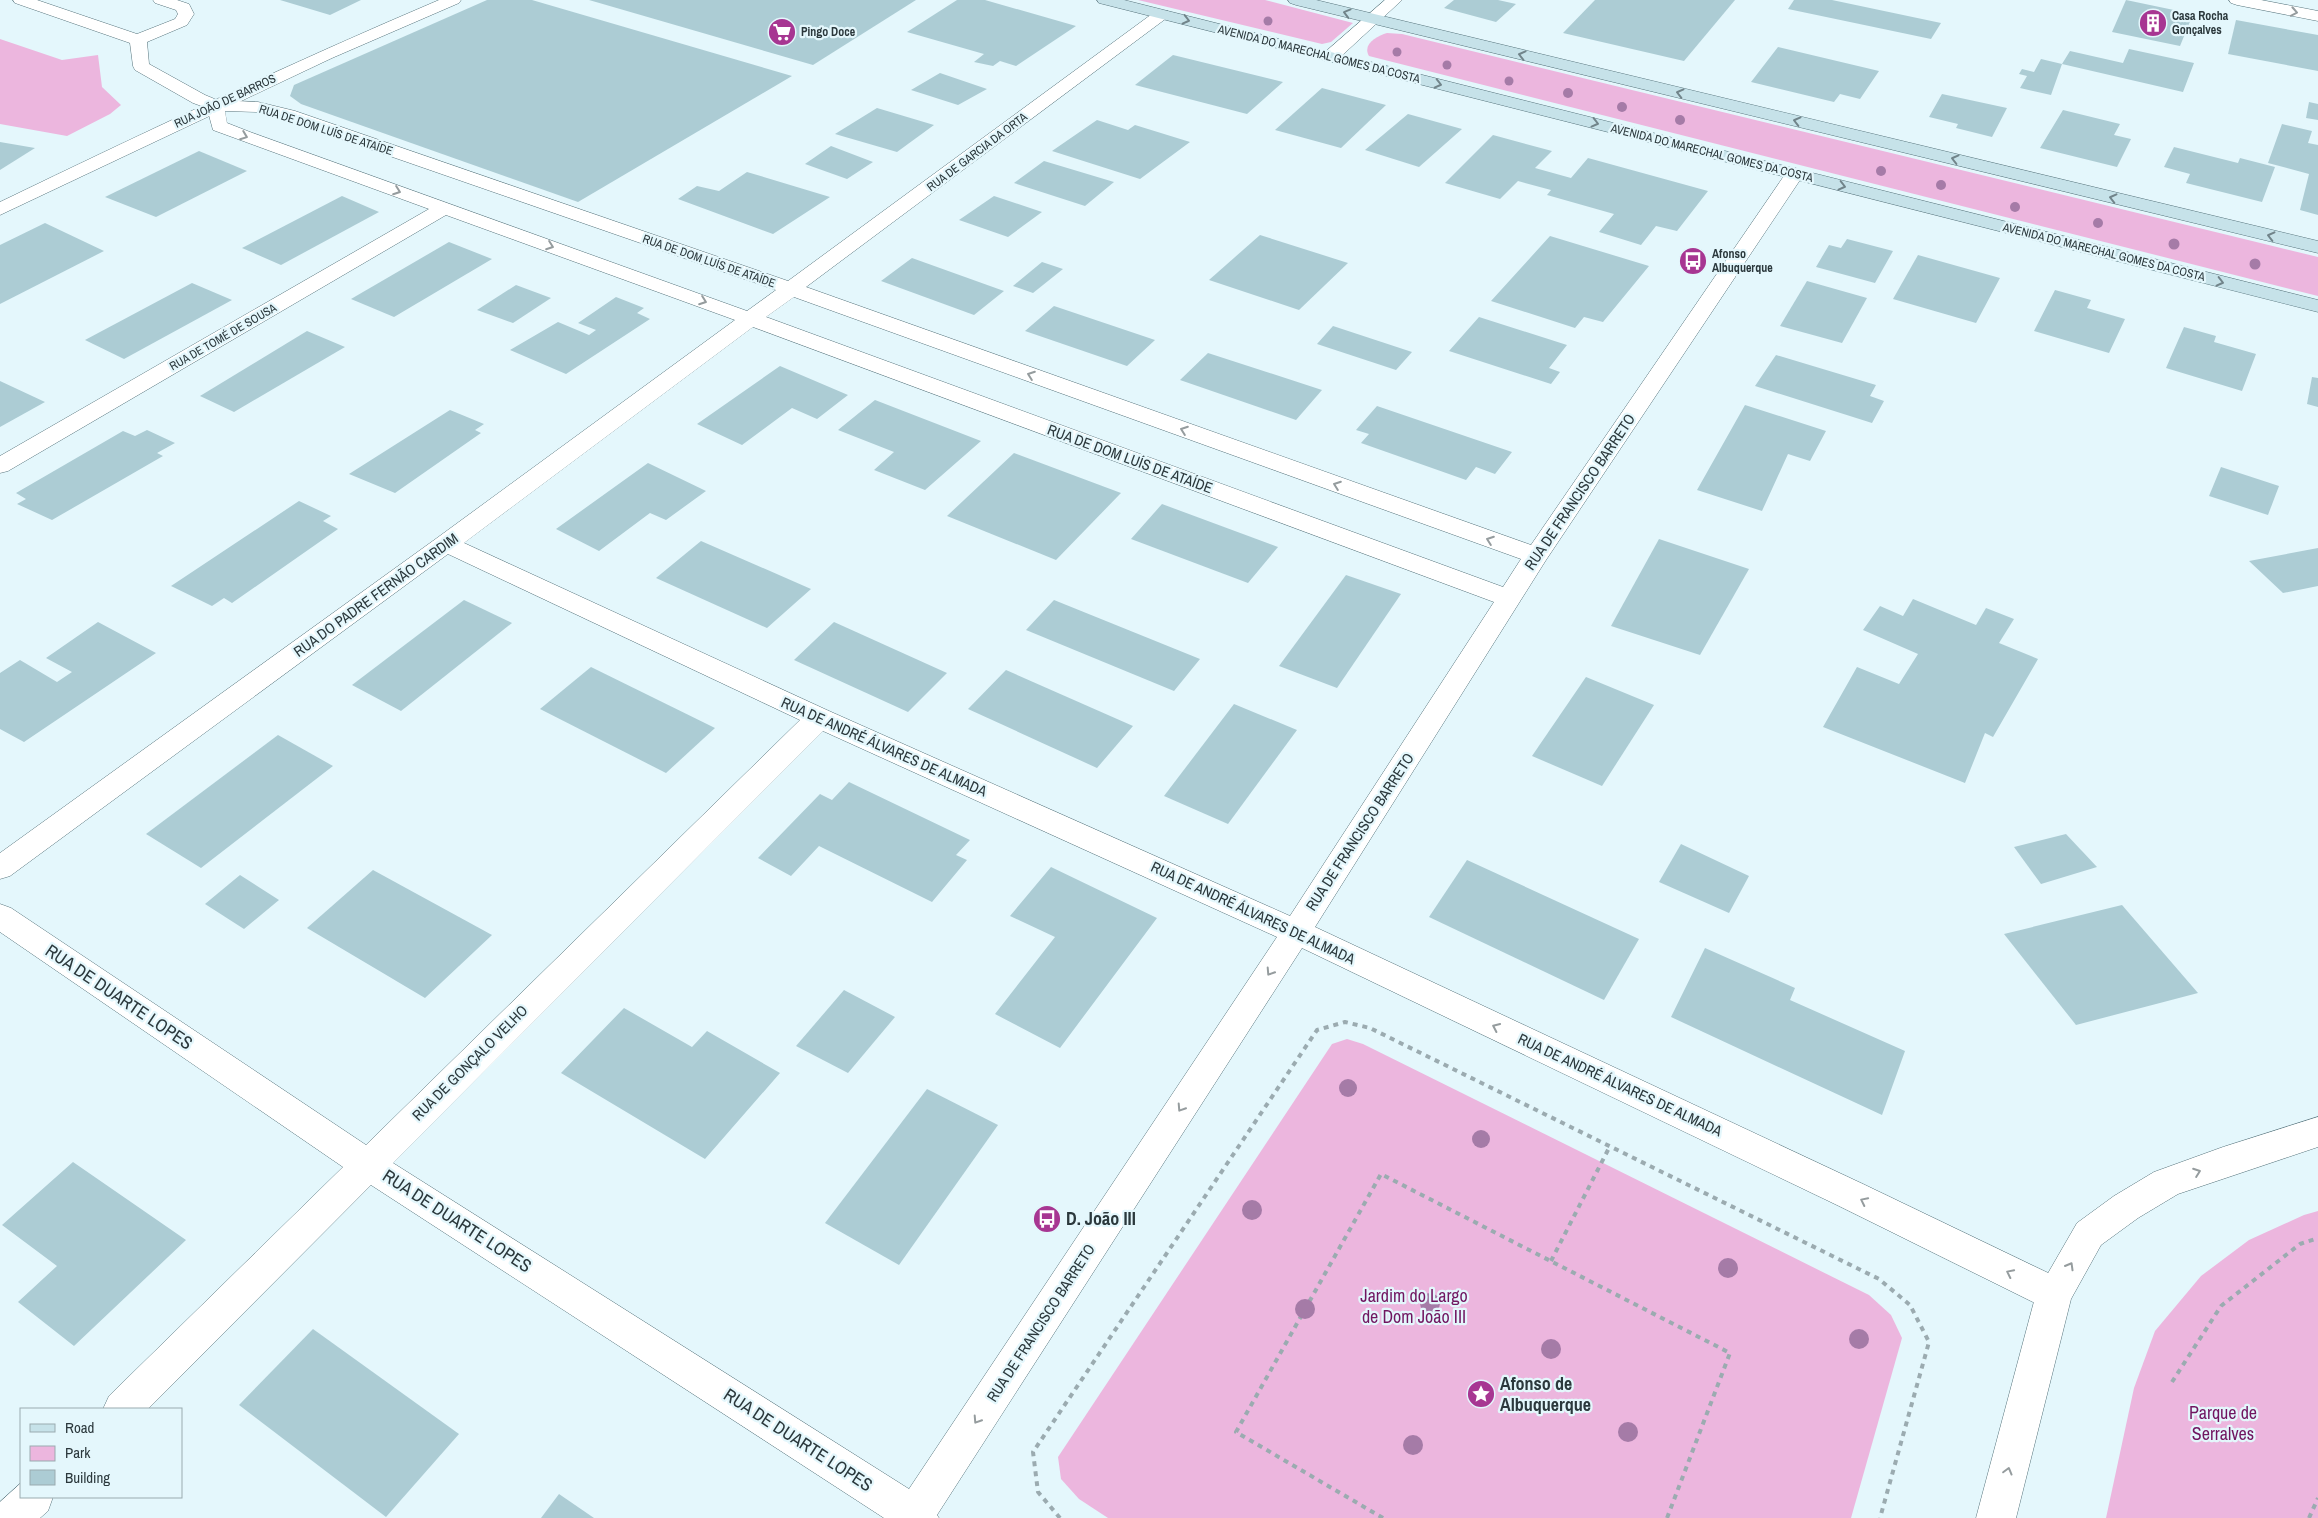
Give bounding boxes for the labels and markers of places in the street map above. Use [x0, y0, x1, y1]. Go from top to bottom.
building icon: Casa Rocha Gonçalves [2138, 8, 2168, 38]
place label: Casa Rocha Gonçalves [2172, 8, 2229, 38]
supermarket icon: Pingo Doce [767, 17, 797, 47]
place label: Pingo Doce [801, 24, 856, 40]
bus stop icon: Afonso Albuquerque [1678, 246, 1708, 276]
place label: Afonso Albuquerque [1712, 246, 1773, 276]
bus stop icon: D. João III [1032, 1204, 1062, 1234]
place label: D. João III [1066, 1206, 1136, 1231]
place label: Afonso de Albuquerque [1500, 1371, 1591, 1417]
place icon: Afonso de Albuquerque [1466, 1379, 1496, 1409]

